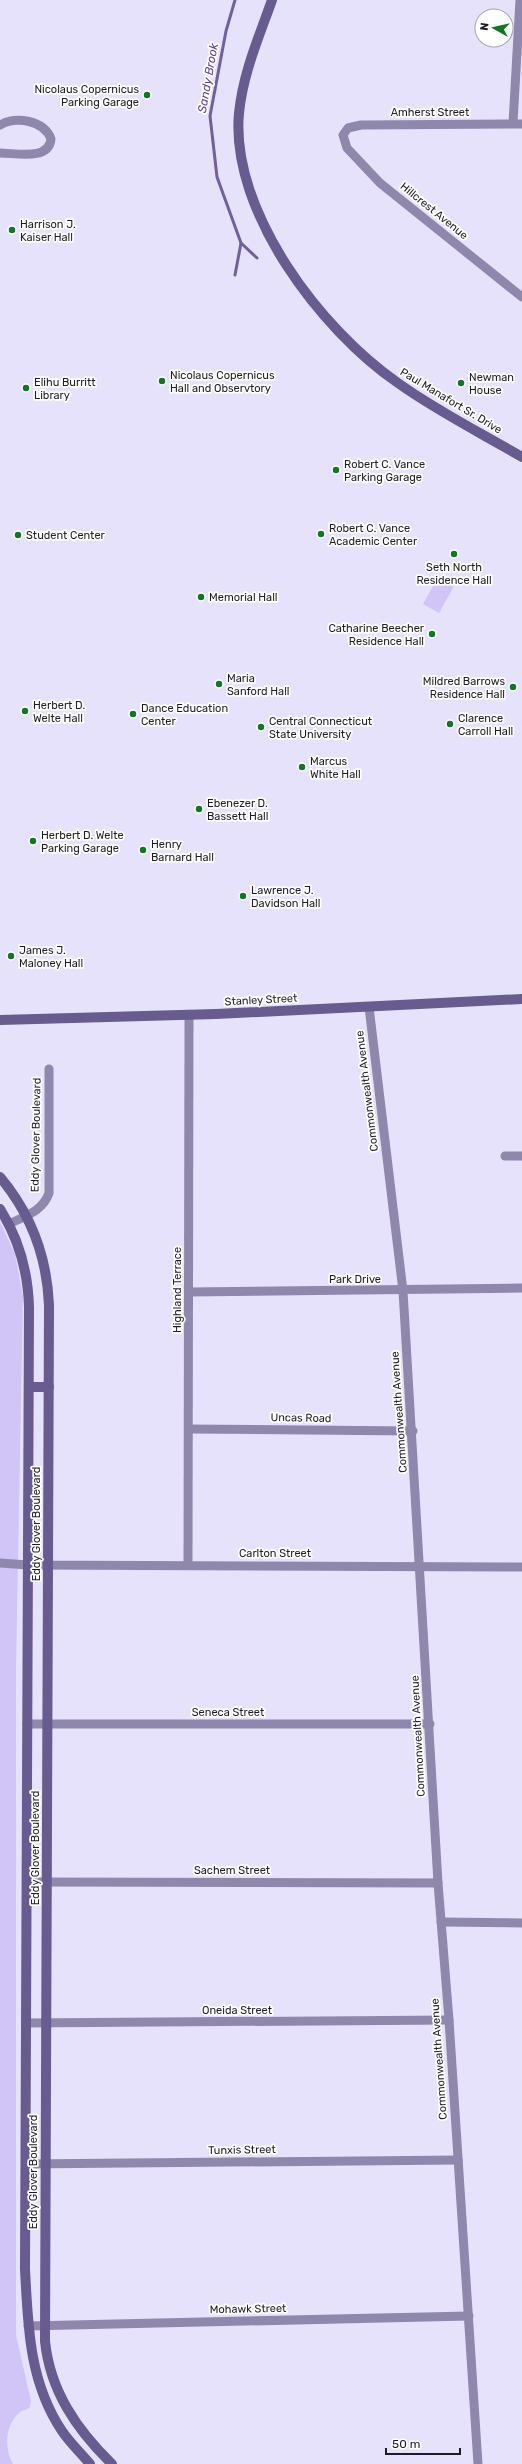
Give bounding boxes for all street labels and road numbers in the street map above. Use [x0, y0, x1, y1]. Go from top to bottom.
street label: Amherst Street [391, 106, 470, 119]
street label: Hillcrest Avenue [398, 180, 470, 242]
street label: Paul Manafort Sr. Drive [398, 365, 504, 437]
street label: Stanley Street [224, 992, 298, 1008]
street label: Commonwealth Avenue [353, 1030, 381, 1152]
street label: Eddy Glover Boulevard [29, 1078, 43, 1192]
street label: Highland Terrace [171, 1247, 184, 1333]
street label: Park Drive [329, 1273, 381, 1286]
street label: Commonwealth Avenue [388, 1351, 410, 1473]
street label: Uncas Road [270, 1411, 332, 1425]
street label: Eddy Glover Boulevard [30, 1467, 43, 1581]
street label: Carlton Street [239, 1547, 312, 1560]
street label: Commonwealth Avenue [408, 1675, 428, 1797]
street label: Seneca Street [192, 1706, 265, 1719]
street label: Eddy Glover Boulevard [29, 1791, 42, 1905]
street label: Sachem Street [194, 1864, 271, 1877]
street label: Commonwealth Avenue [428, 1998, 450, 2120]
street label: Oneida Street [202, 2004, 273, 2017]
street label: Eddy Glover Boulevard [27, 2115, 40, 2229]
street label: Tunxis Street [208, 2143, 277, 2157]
street label: Mohawk Street [210, 2302, 287, 2316]

